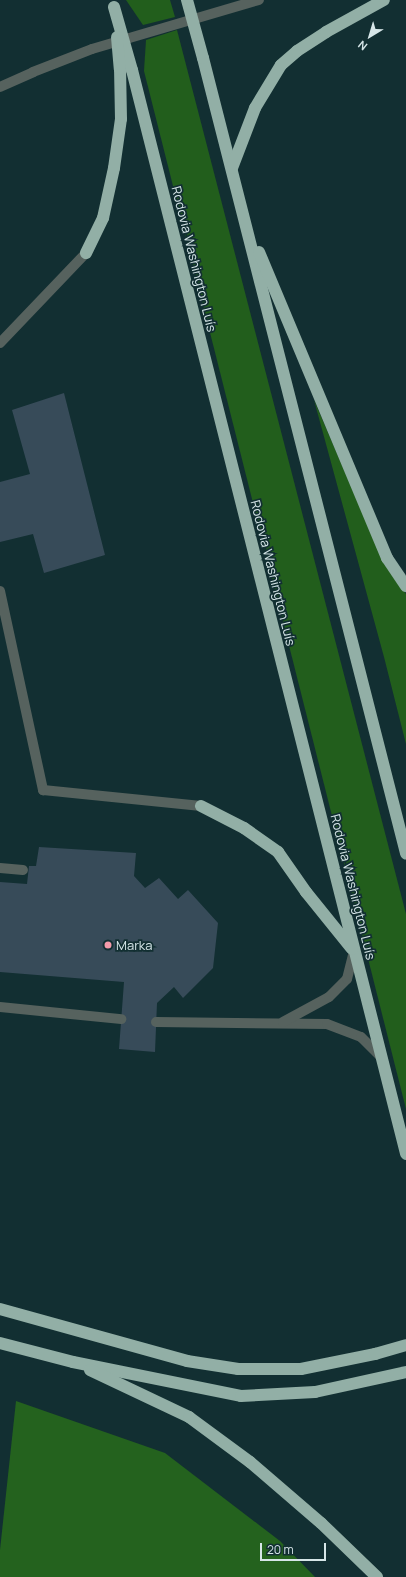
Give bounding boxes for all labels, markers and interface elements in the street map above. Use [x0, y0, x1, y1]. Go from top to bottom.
north arrow [350, 16, 390, 56]
text: N [355, 38, 370, 54]
street label: Rodovia Washington Luís [168, 185, 220, 333]
street label: Rodovia Washington Luís [247, 499, 299, 647]
street label: Rodovia Washington Luís [327, 813, 379, 961]
place label: Marka [116, 937, 153, 953]
marker: Marka [103, 940, 113, 950]
scale bar [262, 1535, 328, 1561]
text: 20 m [267, 1541, 294, 1558]

